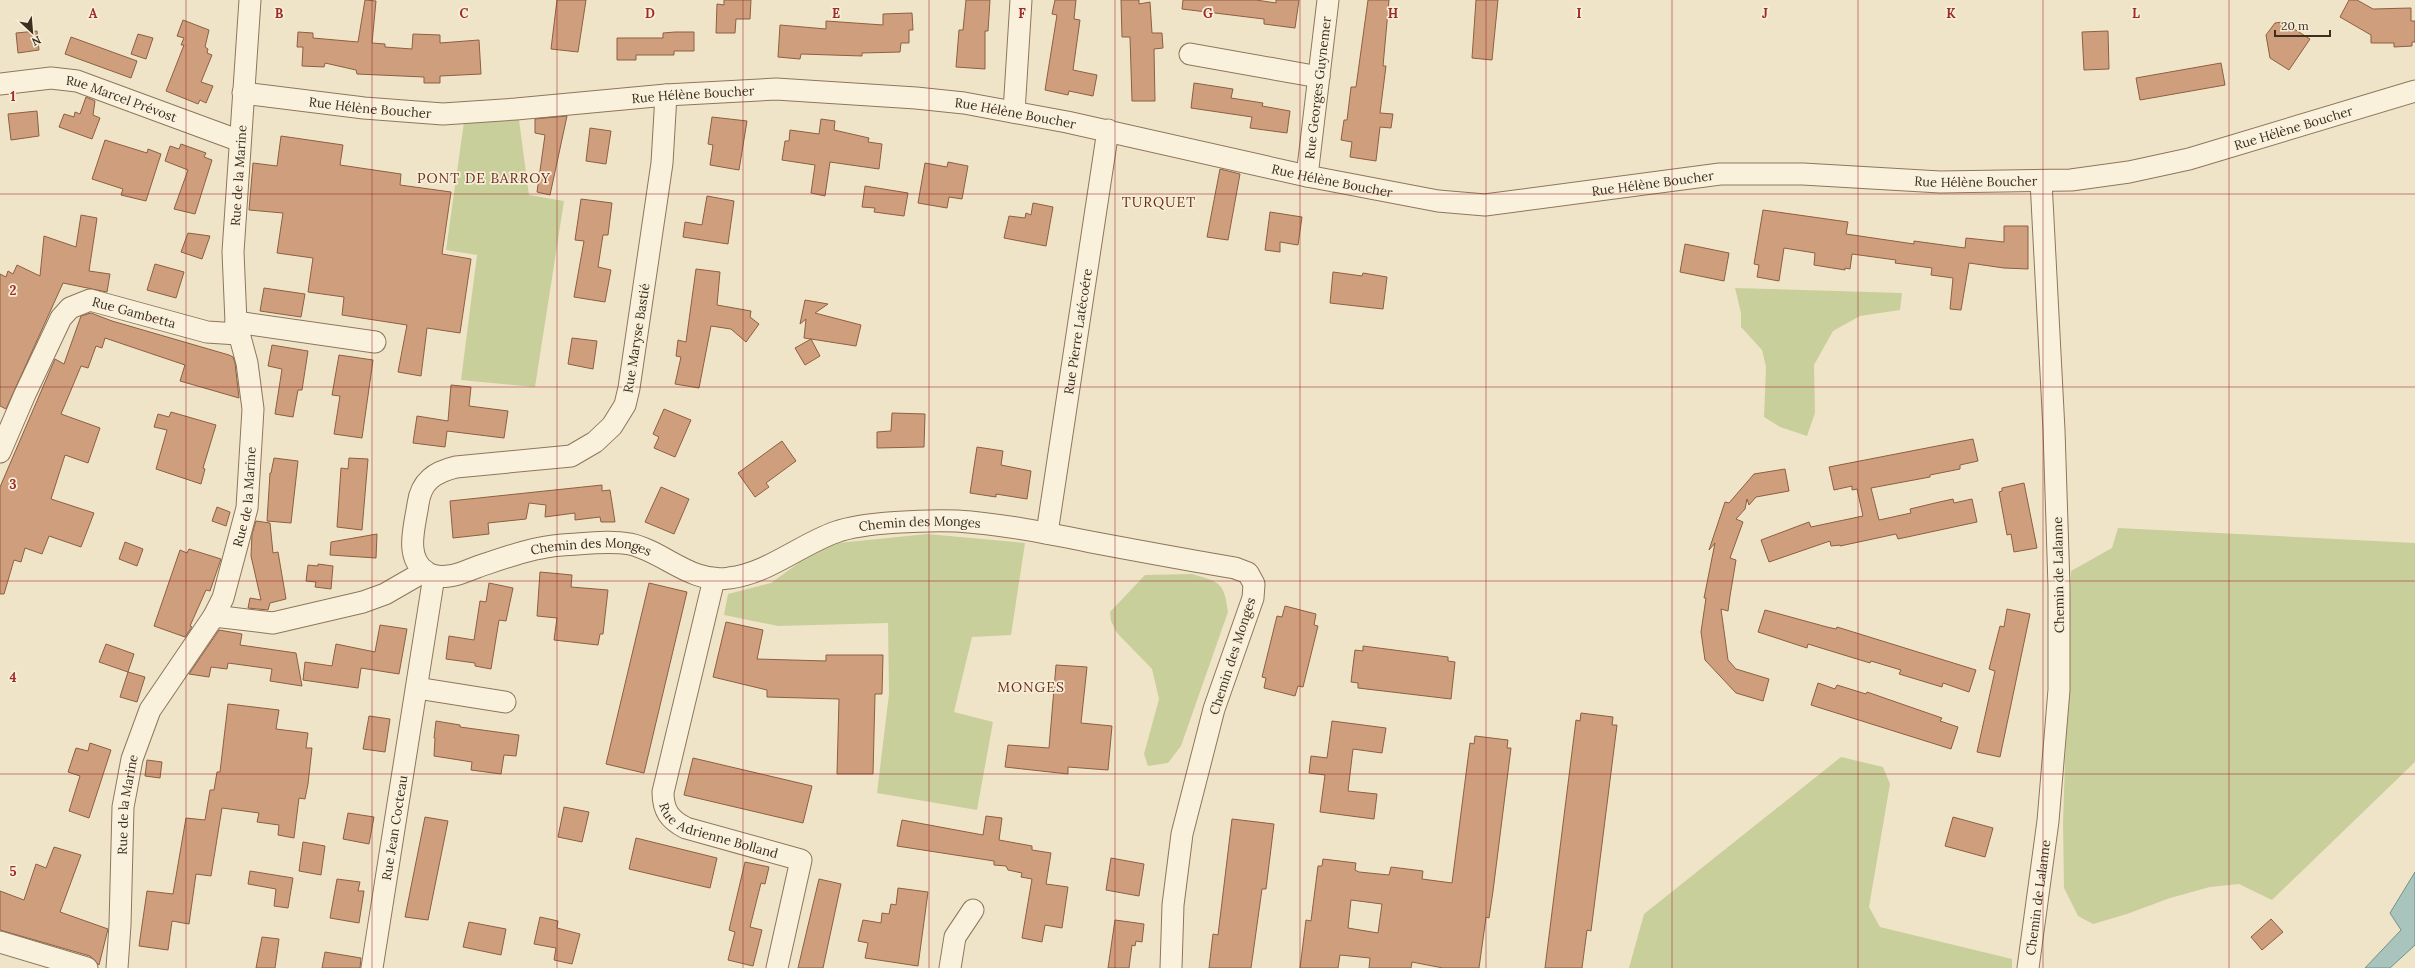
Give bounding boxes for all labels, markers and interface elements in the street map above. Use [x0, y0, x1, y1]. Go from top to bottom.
text: A [89, 5, 98, 22]
text: B [275, 5, 284, 22]
text: C [460, 5, 469, 22]
text: D [645, 5, 655, 22]
text: E [832, 5, 840, 22]
text: F [1018, 5, 1026, 22]
text: G [1203, 5, 1213, 22]
text: H [1388, 5, 1398, 22]
text: I [1576, 5, 1582, 22]
text: J [1762, 5, 1768, 22]
text: K [1946, 5, 1956, 22]
text: L [2132, 5, 2140, 22]
north arrow [12, 12, 52, 52]
scale bar [2275, 12, 2330, 38]
street label: Rue Georges Guynemer [1301, 15, 1335, 160]
text: 20 m [2281, 18, 2309, 33]
text: N [29, 33, 43, 49]
street label: Rue Marcel Prévost [65, 72, 179, 126]
street label: Rue Hélène Boucher [631, 82, 755, 107]
text: 1 [10, 88, 16, 105]
street label: Rue Hélène Boucher [308, 93, 432, 122]
street label: Rue Hélène Boucher [954, 94, 1078, 133]
street label: Rue Hélène Boucher [2232, 102, 2355, 154]
street label: Rue de la Marine [227, 124, 251, 227]
street label: Rue Hélène Boucher [1270, 160, 1394, 201]
street label: Rue Hélène Boucher [1590, 167, 1715, 200]
district label: PONT DE BARROY [417, 169, 551, 187]
street label: Rue Hélène Boucher [1914, 173, 2038, 191]
district label: TURQUET [1122, 193, 1196, 211]
street label: Rue Pierre Latécoére [1060, 267, 1096, 396]
text: 2 [10, 282, 17, 299]
street label: Rue Maryse Bastié [619, 282, 654, 394]
street label: Rue Gambetta [90, 293, 178, 332]
street label: Rue de la Marine [229, 446, 260, 549]
text: 3 [9, 476, 17, 493]
street label: Chemin des Monges [858, 513, 982, 535]
street label: Chemin de Lalanne [2049, 517, 2068, 633]
street label: Chemin des Monges [529, 534, 654, 560]
street label: Chemin des Monges [1205, 595, 1259, 717]
text: 4 [9, 669, 17, 686]
district label: MONGES [997, 678, 1065, 696]
street label: Rue de la Marine [114, 752, 142, 855]
street label: Rue Jean Cocteau [378, 774, 411, 882]
street label: Rue Adrienne Bolland [655, 801, 780, 862]
street label: Chemin de Lalanne [2022, 839, 2054, 957]
text: 5 [9, 863, 17, 880]

